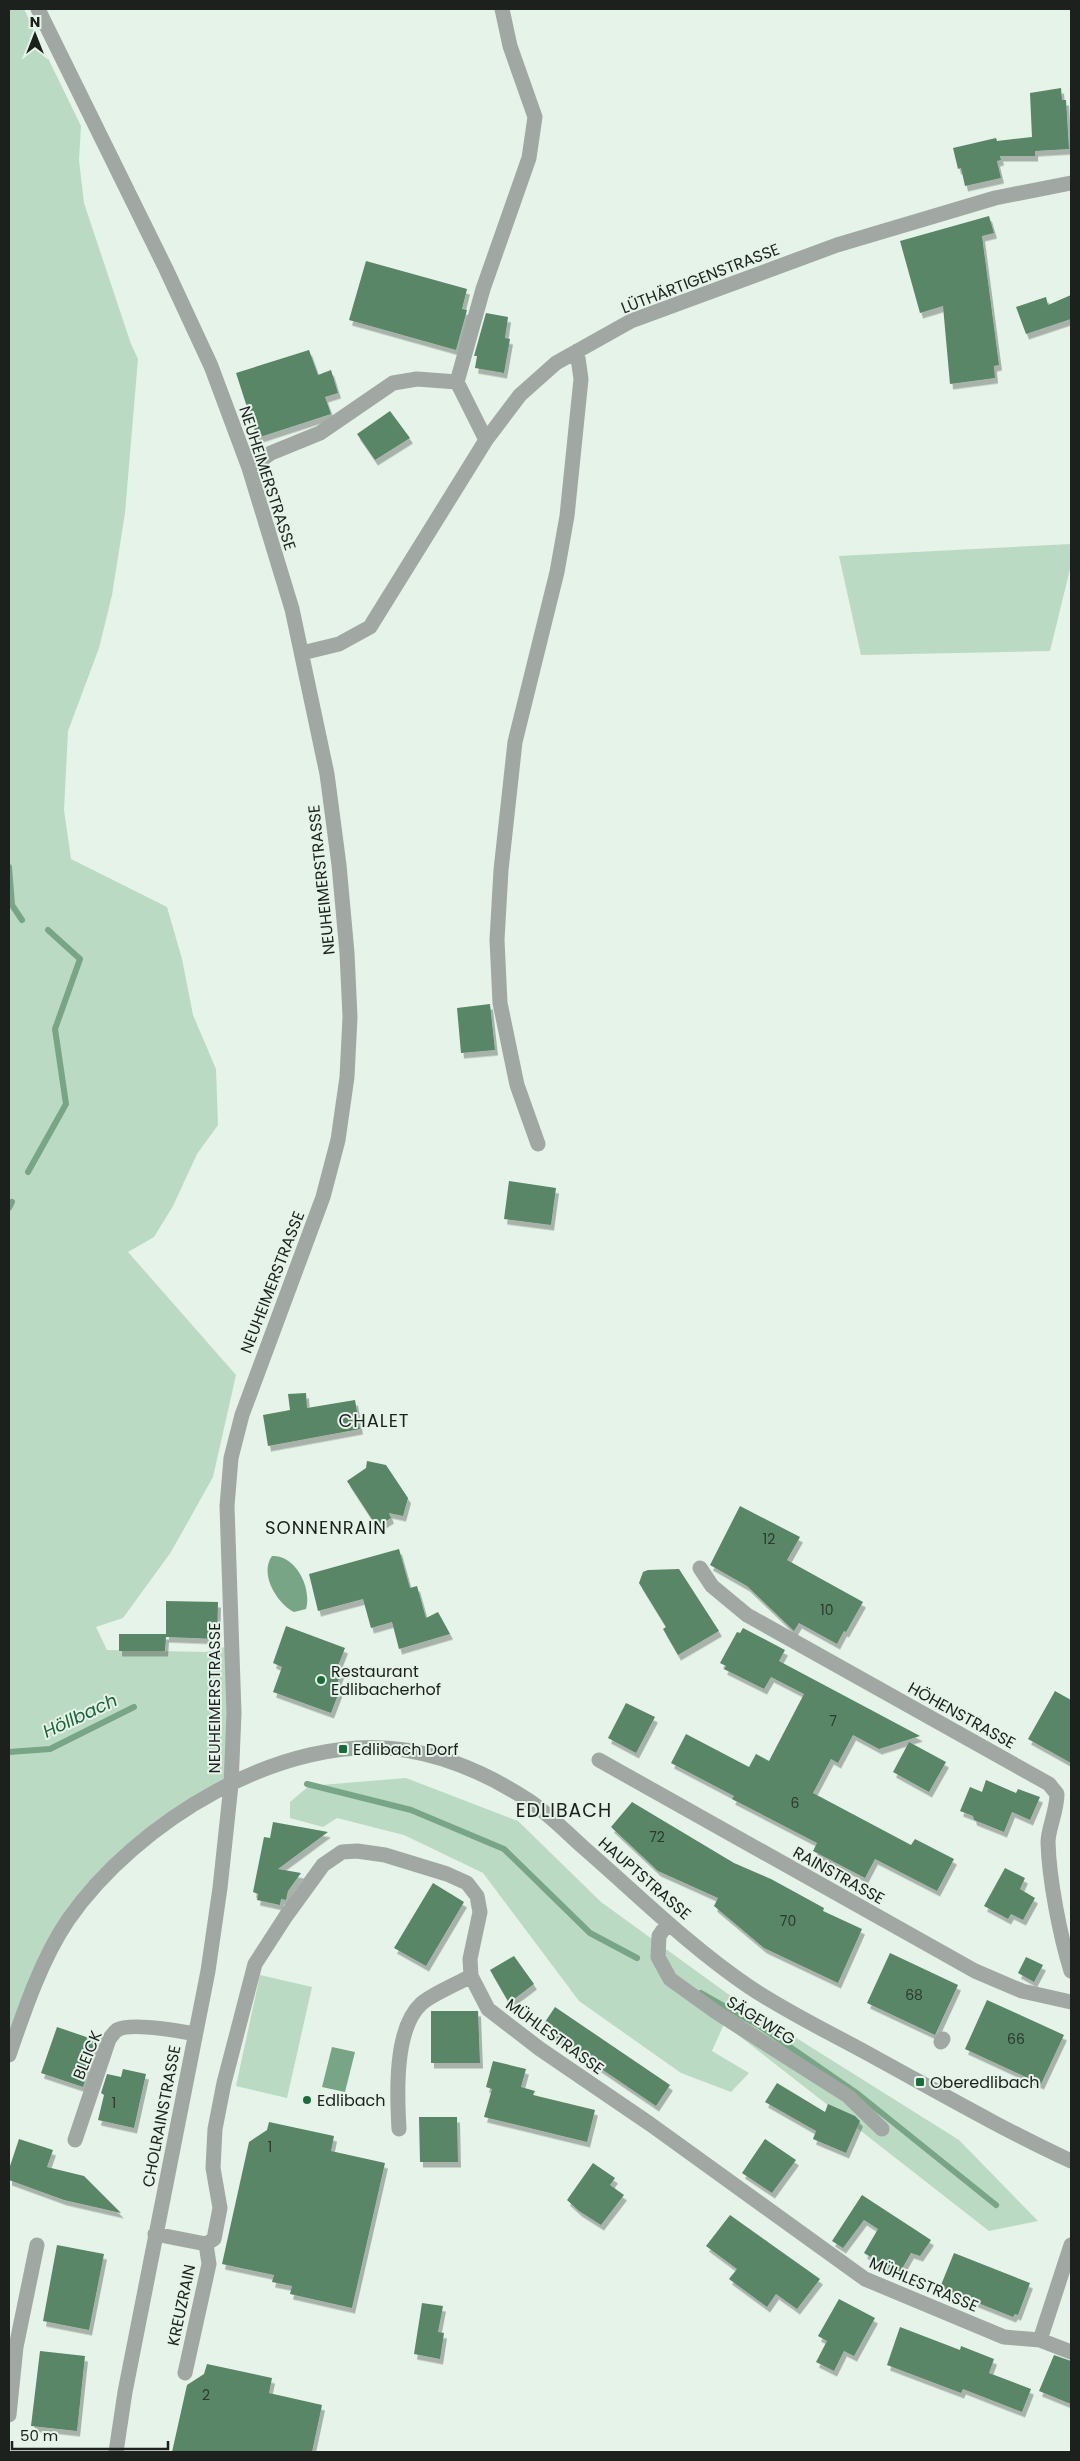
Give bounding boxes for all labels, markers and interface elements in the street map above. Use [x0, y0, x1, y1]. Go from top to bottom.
north arrow [10, 10, 60, 60]
text: N [30, 12, 40, 32]
street label: LÜTHÄRTIGENSTRASSE [618, 238, 783, 319]
street label: NEUHEIMERSTRASSE [233, 403, 302, 553]
street label: NEUHEIMERSTRASSE [302, 804, 341, 956]
street label: NEUHEIMERSTRASSE [235, 1208, 310, 1357]
district label: CHALET [338, 1408, 410, 1433]
district label: SONNENRAIN [265, 1515, 387, 1540]
house number: 12 [763, 1529, 775, 1549]
house number: 10 [820, 1600, 834, 1620]
street label: NEUHEIMERSTRASSE [203, 1623, 226, 1773]
place label: Restaurant Edlibacherhof [331, 1660, 441, 1701]
marker: Restaurant Edlibacherhof [315, 1674, 327, 1686]
street label: HÖHENSTRASSE [904, 1676, 1020, 1755]
water label: Höllbach [38, 1687, 121, 1744]
house number: 7 [829, 1711, 837, 1731]
place label: Edlibach Dorf [353, 1738, 459, 1761]
marker: Edlibach Dorf [337, 1743, 349, 1755]
house number: 6 [791, 1793, 800, 1813]
district label: EDLIBACH [516, 1797, 612, 1824]
house number: 72 [649, 1827, 665, 1847]
street label: HAUPTSTRASSE [593, 1832, 696, 1925]
street label: RAINSTRASSE [789, 1841, 889, 1910]
house number: 70 [780, 1911, 796, 1931]
house number: 68 [905, 1985, 923, 2005]
street label: SÄGEWEG [722, 1990, 800, 2051]
street label: MÜHLESTRASSE [501, 1993, 609, 2080]
street label: BLEICK [67, 2027, 108, 2083]
house number: 66 [1007, 2029, 1025, 2049]
street label: CHOLRAINSTRASSE [136, 2043, 187, 2189]
place label: Oberedlibach [930, 2071, 1039, 2094]
marker: Oberedlibach [914, 2076, 926, 2088]
place label: Edlibach [317, 2089, 385, 2112]
house number: 1 [112, 2093, 116, 2113]
marker: Edlibach [301, 2094, 313, 2106]
house number: 1 [268, 2137, 272, 2157]
street label: MÜHLESTRASSE [866, 2251, 982, 2318]
street label: KREUZRAIN [162, 2262, 201, 2348]
house number: 2 [202, 2385, 210, 2405]
scale bar [12, 2418, 169, 2450]
text: 50 m [20, 2425, 58, 2446]

